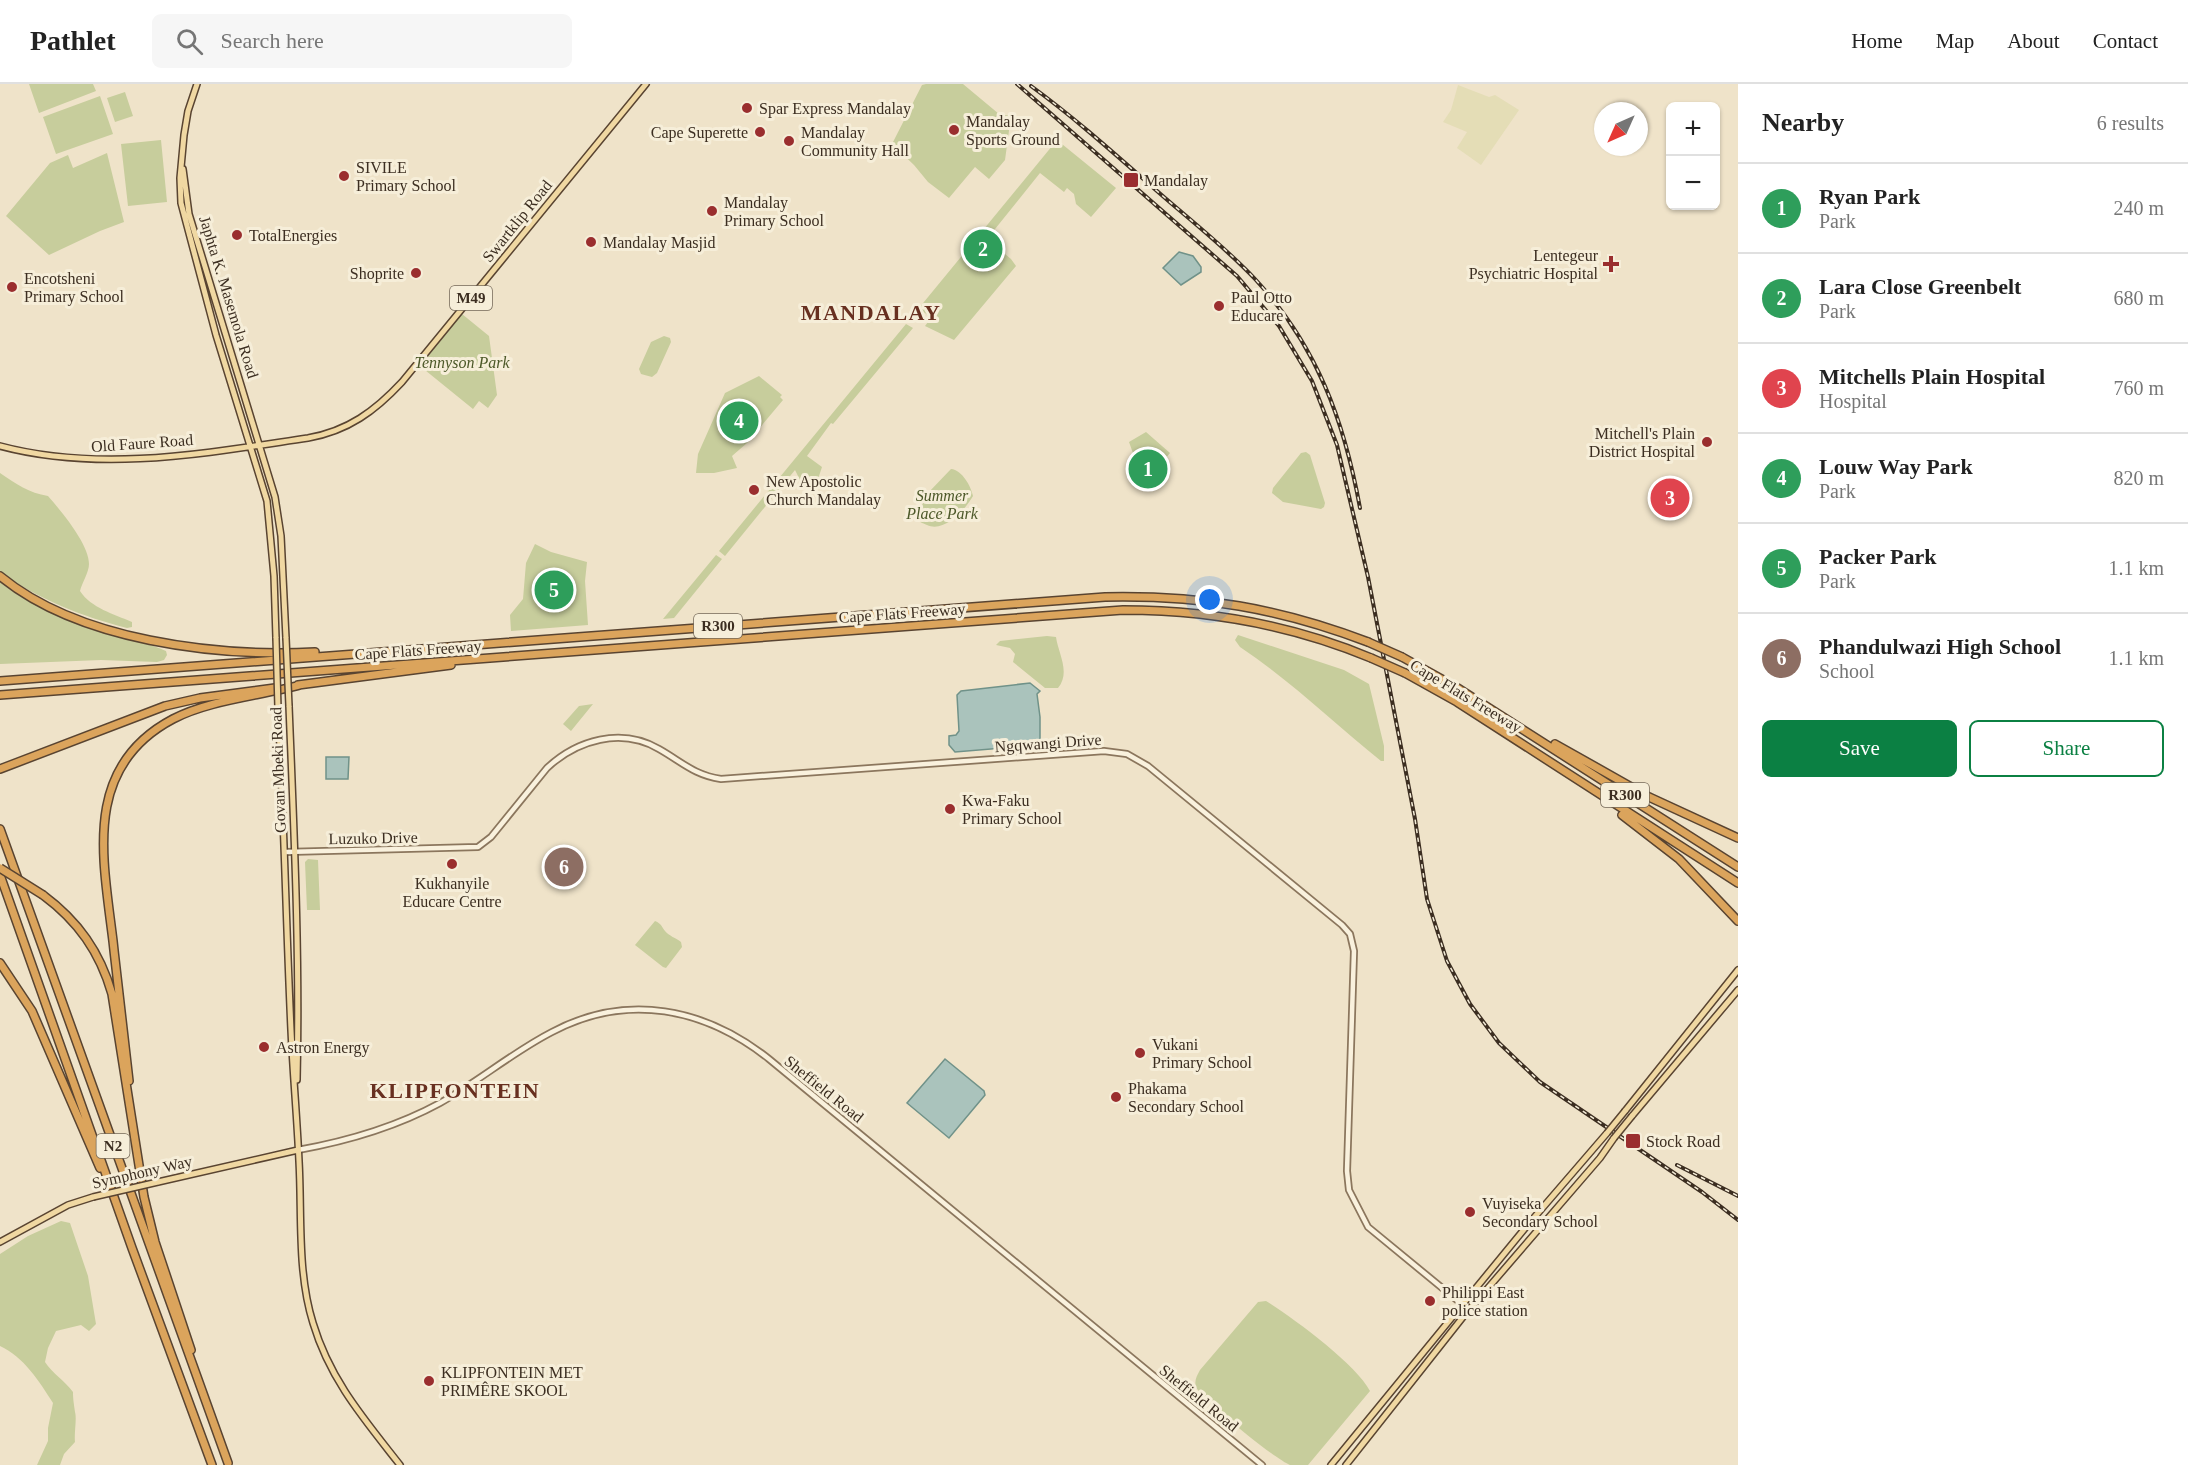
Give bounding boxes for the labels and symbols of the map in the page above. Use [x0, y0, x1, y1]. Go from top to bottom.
place label: Spar Express Mandalay [759, 100, 911, 118]
marker: Spar Express Mandalay [740, 101, 754, 115]
north arrow [1594, 102, 1648, 156]
place label: Mandalay Sports Ground [966, 113, 1060, 149]
marker: Mandalay Sports Ground [947, 123, 961, 137]
place label: Cape Superette [651, 124, 748, 142]
place label: Mandalay Community Hall [801, 124, 910, 160]
marker: Cape Superette [753, 125, 767, 139]
marker: Mandalay Community Hall [782, 134, 796, 148]
place label: SIVILE Primary School [356, 159, 457, 195]
marker: SIVILE Primary School [337, 169, 351, 183]
marker: Mandalay [1122, 171, 1140, 189]
place label: Mandalay [1144, 172, 1208, 190]
street label: Swartklip Road [479, 177, 556, 266]
place label: Mandalay Primary School [724, 194, 825, 230]
marker: Mandalay Primary School [705, 204, 719, 218]
street label: Japhta K. Masemola Road [195, 214, 262, 381]
pin: 2 [964, 226, 1002, 272]
place label: TotalEnergies [249, 227, 337, 245]
marker: TotalEnergies [230, 228, 244, 242]
place label: Mandalay Masjid [603, 234, 715, 252]
marker: Mandalay Masjid [584, 235, 598, 249]
place label: Lentegeur Psychiatric Hospital [1469, 247, 1599, 283]
marker: Lentegeur Psychiatric Hospital [1602, 255, 1620, 273]
place label: Shoprite [350, 265, 404, 283]
marker: Shoprite [409, 266, 423, 280]
place label: Encotsheni Primary School [24, 270, 125, 306]
marker: Encotsheni Primary School [5, 280, 19, 294]
road number: M49 [450, 286, 492, 310]
place label: Paul Otto Educare [1231, 289, 1292, 324]
marker: Paul Otto Educare [1212, 299, 1226, 313]
district label: MANDALAY [801, 300, 941, 325]
park label: Tennyson Park [415, 354, 510, 372]
pin: 4 [720, 398, 758, 444]
place label: Mitchell's Plain District Hospital [1589, 425, 1696, 461]
street label: Old Faure Road [90, 431, 194, 455]
marker: Mitchell's Plain District Hospital [1700, 435, 1714, 449]
pin: 1 [1128, 446, 1168, 492]
place label: New Apostolic Church Mandalay [766, 473, 881, 509]
pin: 3 [1650, 476, 1690, 520]
marker: New Apostolic Church Mandalay [747, 483, 761, 497]
park label: Summer Place Park [905, 487, 979, 522]
pin: 5 [534, 568, 574, 612]
your location [1195, 585, 1224, 614]
street label: Cape Flats Freeway [838, 600, 966, 627]
road number: R300 [694, 614, 742, 638]
street label: Cape Flats Freeway [354, 637, 482, 664]
street label: Cape Flats Freeway [1407, 656, 1525, 737]
street label: Govan Mbeki Road [267, 707, 289, 833]
street label: Ngqwangi Drive [994, 731, 1102, 756]
road number: R300 [1601, 783, 1649, 807]
place label: Kwa-Faku Primary School [962, 792, 1063, 828]
marker: Kwa-Faku Primary School [943, 802, 957, 816]
street label: Luzuko Drive [328, 829, 418, 847]
pin: 6 [544, 844, 584, 890]
marker: Kukhanyile Educare Centre [445, 857, 459, 871]
place label: Kukhanyile Educare Centre [402, 875, 502, 910]
place label: Vukani Primary School [1152, 1036, 1253, 1072]
place label: Astron Energy [276, 1039, 369, 1057]
marker: Astron Energy [257, 1040, 271, 1054]
marker: Vukani Primary School [1133, 1046, 1147, 1060]
street label: Sheffield Road [781, 1052, 867, 1126]
district label: KLIPFONTEIN [370, 1078, 540, 1103]
place label: Phakama Secondary School [1128, 1080, 1245, 1116]
marker: Phakama Secondary School [1109, 1090, 1123, 1104]
marker: Stock Road [1624, 1132, 1642, 1150]
place label: Stock Road [1646, 1133, 1720, 1150]
road number: N2 [96, 1134, 130, 1158]
street label: Symphony Way [90, 1152, 194, 1193]
place label: Vuyiseka Secondary School [1482, 1195, 1599, 1231]
marker: Vuyiseka Secondary School [1463, 1205, 1477, 1219]
place label: Philippi East police station [1442, 1284, 1528, 1320]
marker: Philippi East police station [1423, 1294, 1437, 1308]
street label: Sheffield Road [1156, 1361, 1242, 1435]
place label: KLIPFONTEIN MET PRIMÊRE SKOOL [441, 1364, 583, 1399]
marker: KLIPFONTEIN MET PRIMÊRE SKOOL [422, 1374, 436, 1388]

